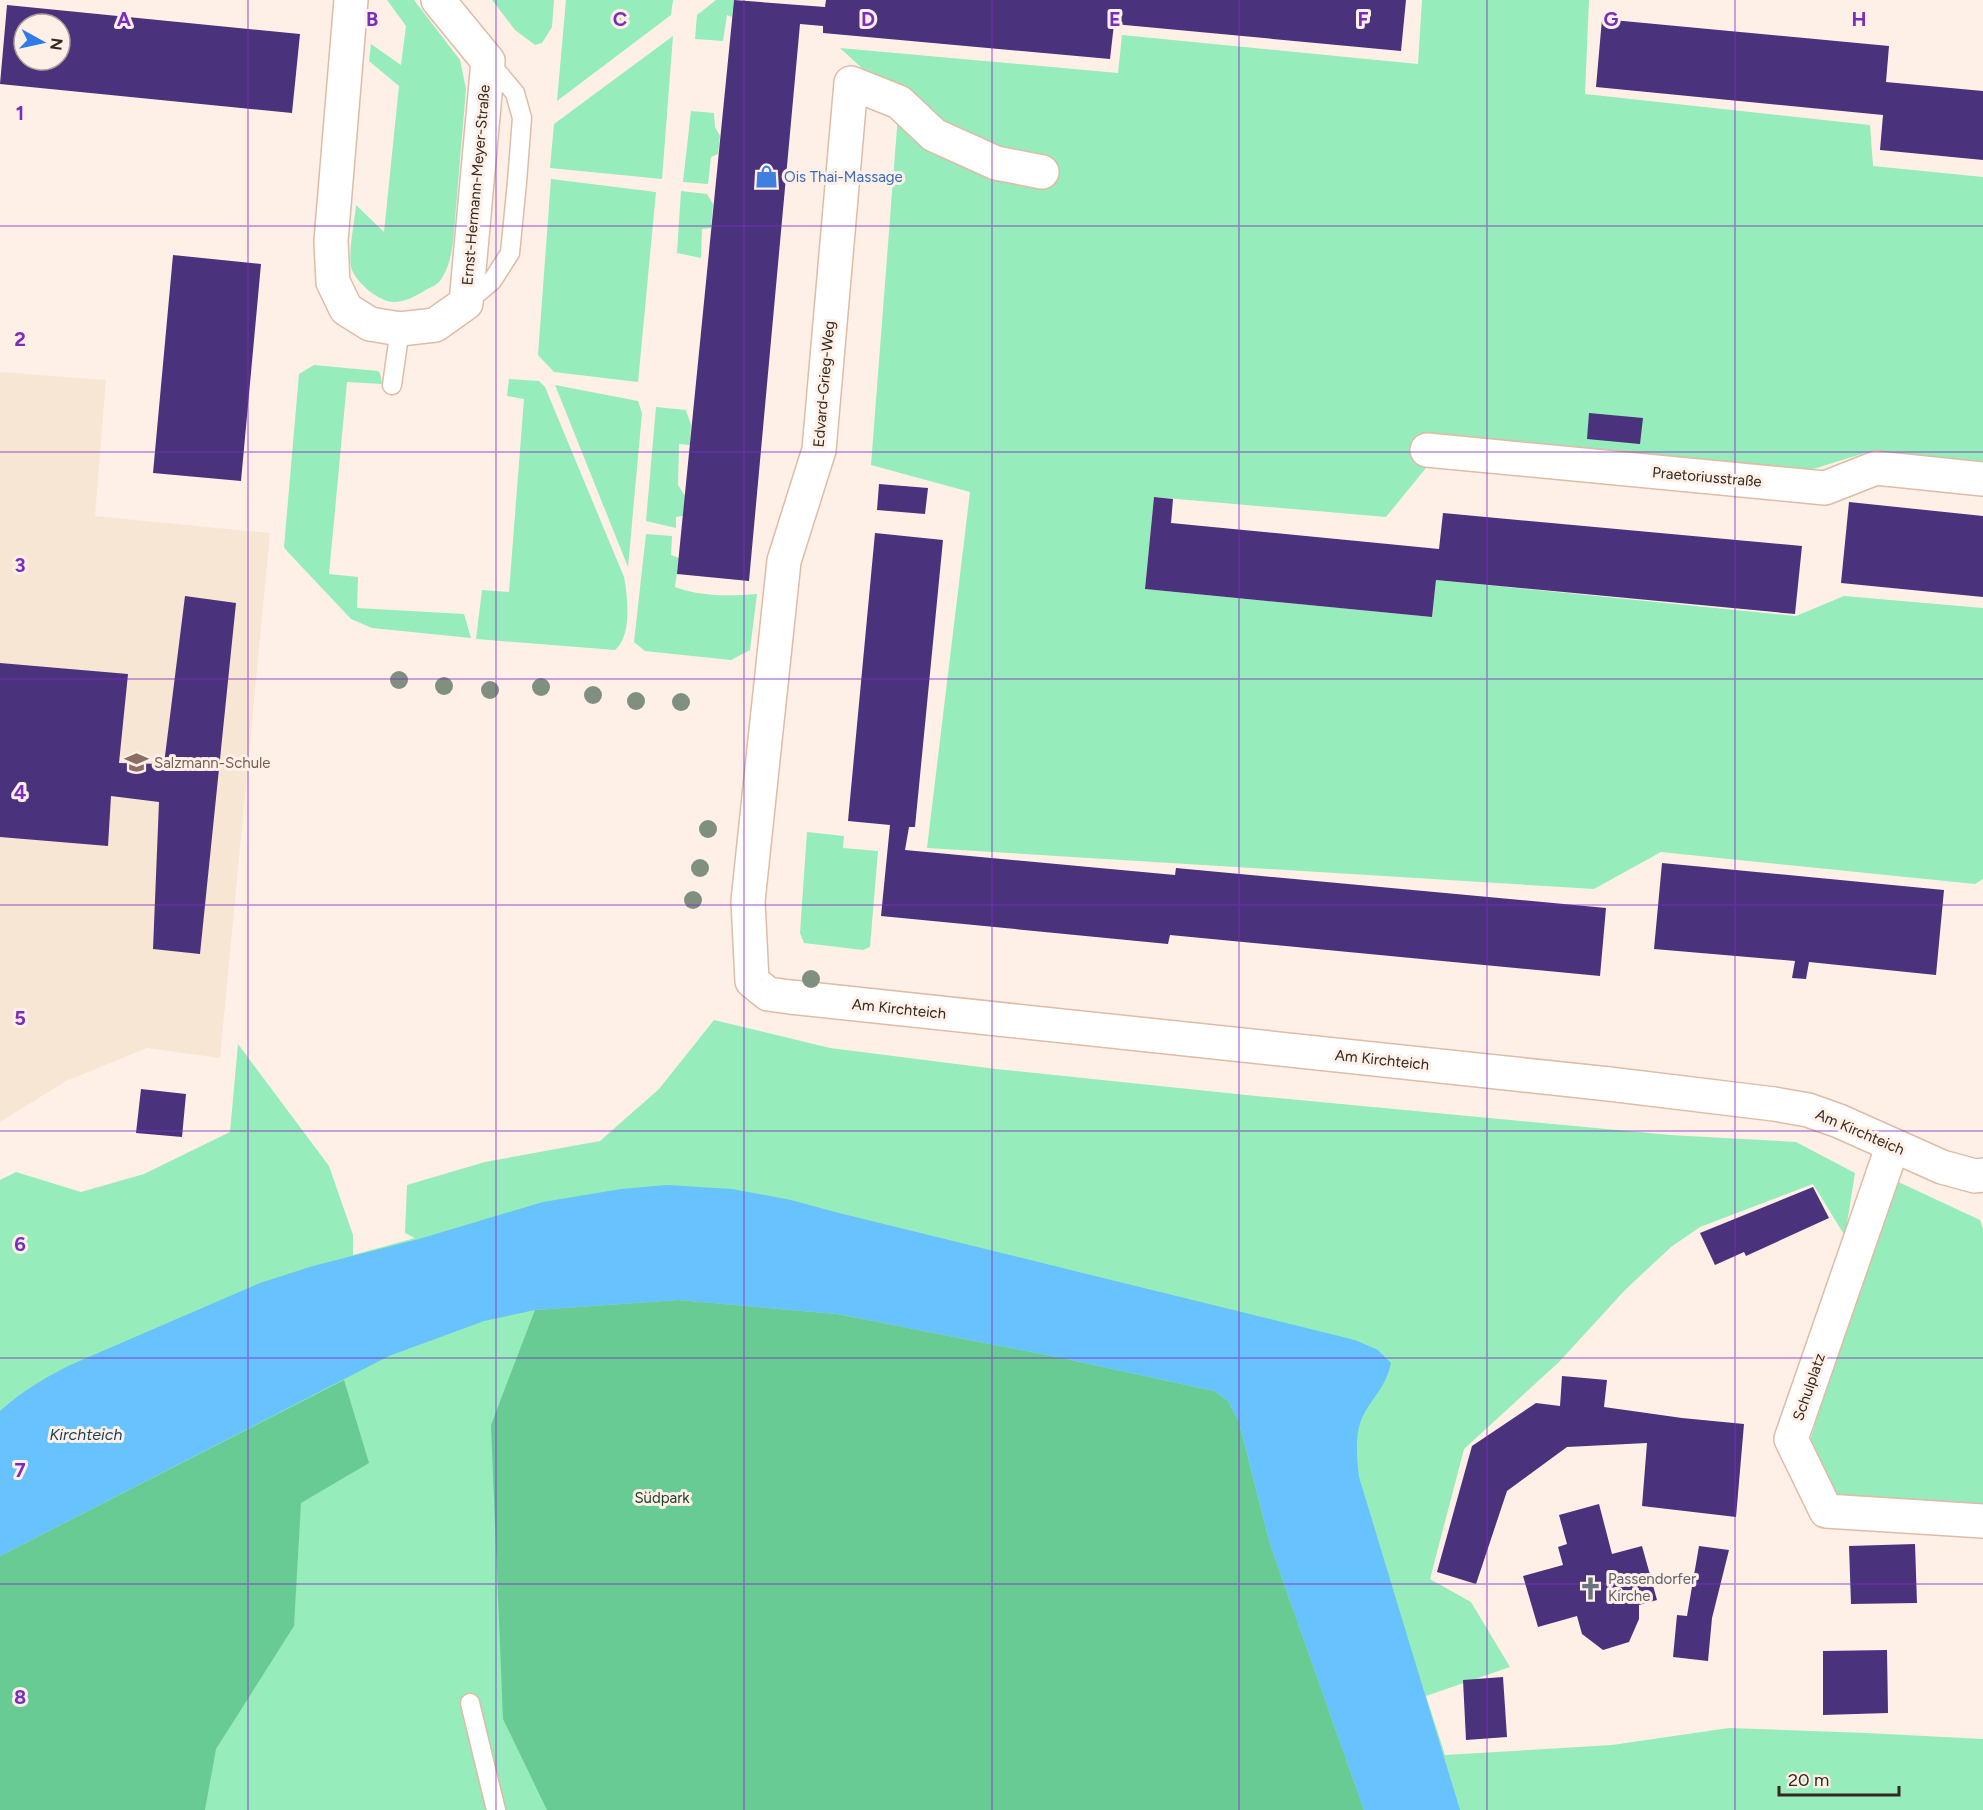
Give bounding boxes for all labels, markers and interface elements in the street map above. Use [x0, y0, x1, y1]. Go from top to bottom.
text: A [117, 7, 132, 31]
text: B [366, 7, 378, 31]
text: C [613, 7, 627, 31]
text: D [861, 7, 875, 31]
text: E [1109, 7, 1121, 31]
text: F [1357, 7, 1369, 31]
text: G [1604, 7, 1619, 31]
text: H [1852, 7, 1867, 31]
north arrow [12, 12, 72, 72]
text: N [46, 37, 67, 51]
street label: Ernst-Hermann-Meyer-Straße [458, 84, 494, 286]
text: 1 [16, 101, 24, 125]
shop icon: Ois Thai-Massage [753, 164, 779, 190]
place label: Ois Thai-Massage [784, 168, 903, 186]
street label: Edvard-Grieg-Weg [809, 320, 839, 448]
text: 2 [14, 327, 26, 351]
street label: Praetoriusstraße [1652, 463, 1762, 491]
text: 3 [14, 553, 26, 577]
school or university icon: Salzmann-Schule [123, 750, 149, 776]
place label: Salzmann-Schule [154, 754, 271, 772]
text: 4 [14, 780, 27, 804]
street label: Am Kirchteich [851, 995, 947, 1023]
text: 5 [14, 1006, 26, 1030]
street label: Am Kirchteich [1334, 1046, 1430, 1074]
street label: Am Kirchteich [1813, 1105, 1907, 1159]
text: 6 [14, 1232, 26, 1256]
street label: Schulplatz [1789, 1351, 1829, 1423]
water label: Kirchteich [50, 1425, 122, 1444]
text: 7 [14, 1458, 26, 1482]
park label: Südpark [634, 1489, 690, 1507]
place label: Passendorfer Kirche [1608, 1570, 1696, 1605]
church icon: Passendorfer Kirche [1577, 1575, 1603, 1601]
text: 8 [14, 1685, 26, 1709]
scale bar [1779, 1759, 1899, 1797]
text: 20 m [1788, 1769, 1829, 1791]

